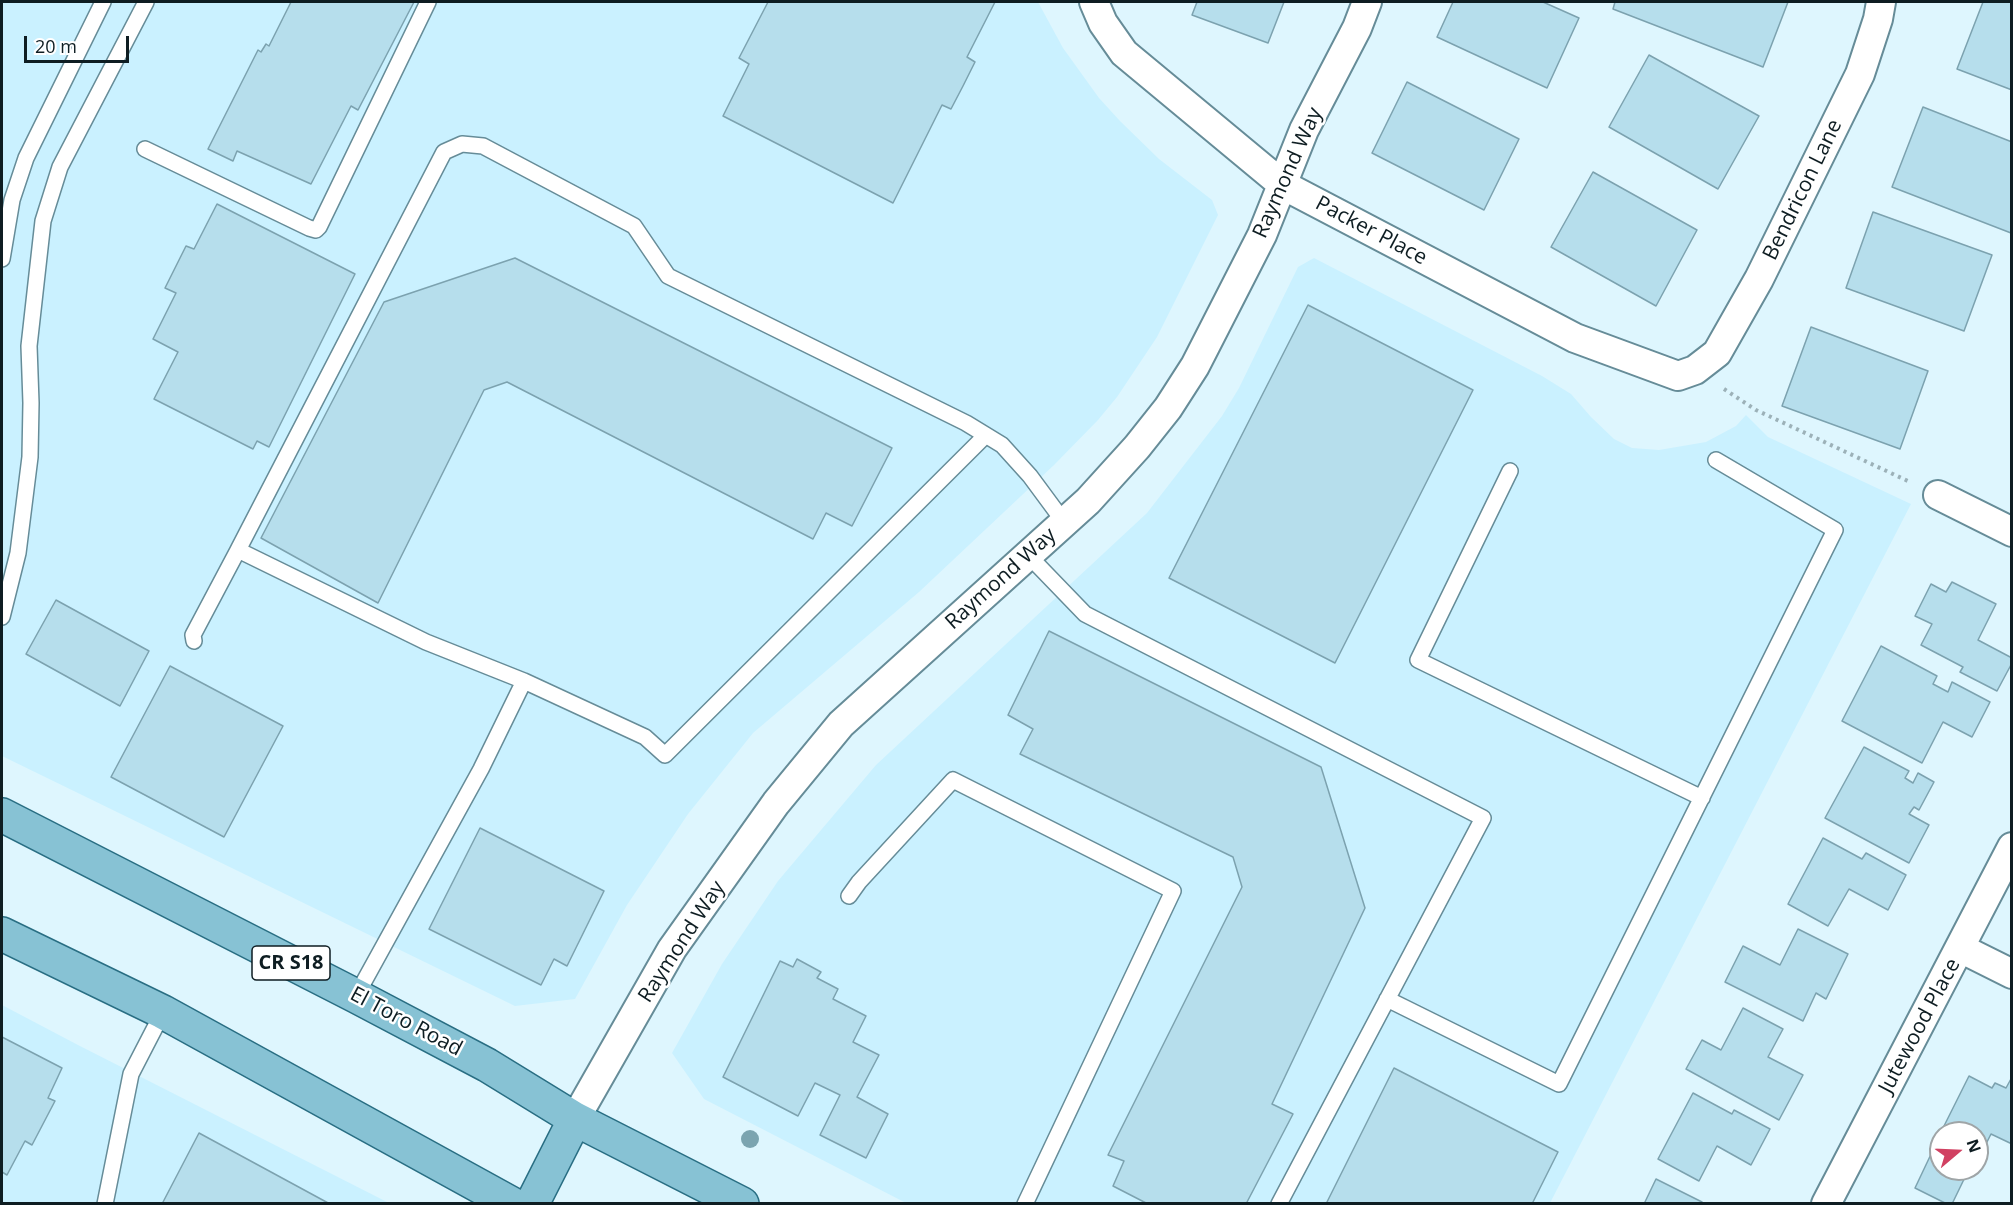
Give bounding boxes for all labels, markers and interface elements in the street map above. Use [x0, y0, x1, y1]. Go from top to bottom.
scale bar [27, 24, 132, 62]
text: 20 m [35, 34, 77, 58]
street label: Raymond Way [1248, 104, 1328, 242]
street label: Bendricon Lane [1758, 116, 1848, 264]
street label: Packer Place [1311, 191, 1431, 271]
street label: Raymond Way [941, 523, 1061, 635]
street label: Raymond Way [633, 876, 731, 1008]
road number: CR S18 [252, 946, 330, 980]
street label: Jutewood Place [1874, 954, 1966, 1098]
street label: El Toro Road [346, 982, 466, 1062]
north arrow [1929, 1121, 1989, 1181]
text: N [1962, 1136, 1987, 1156]

